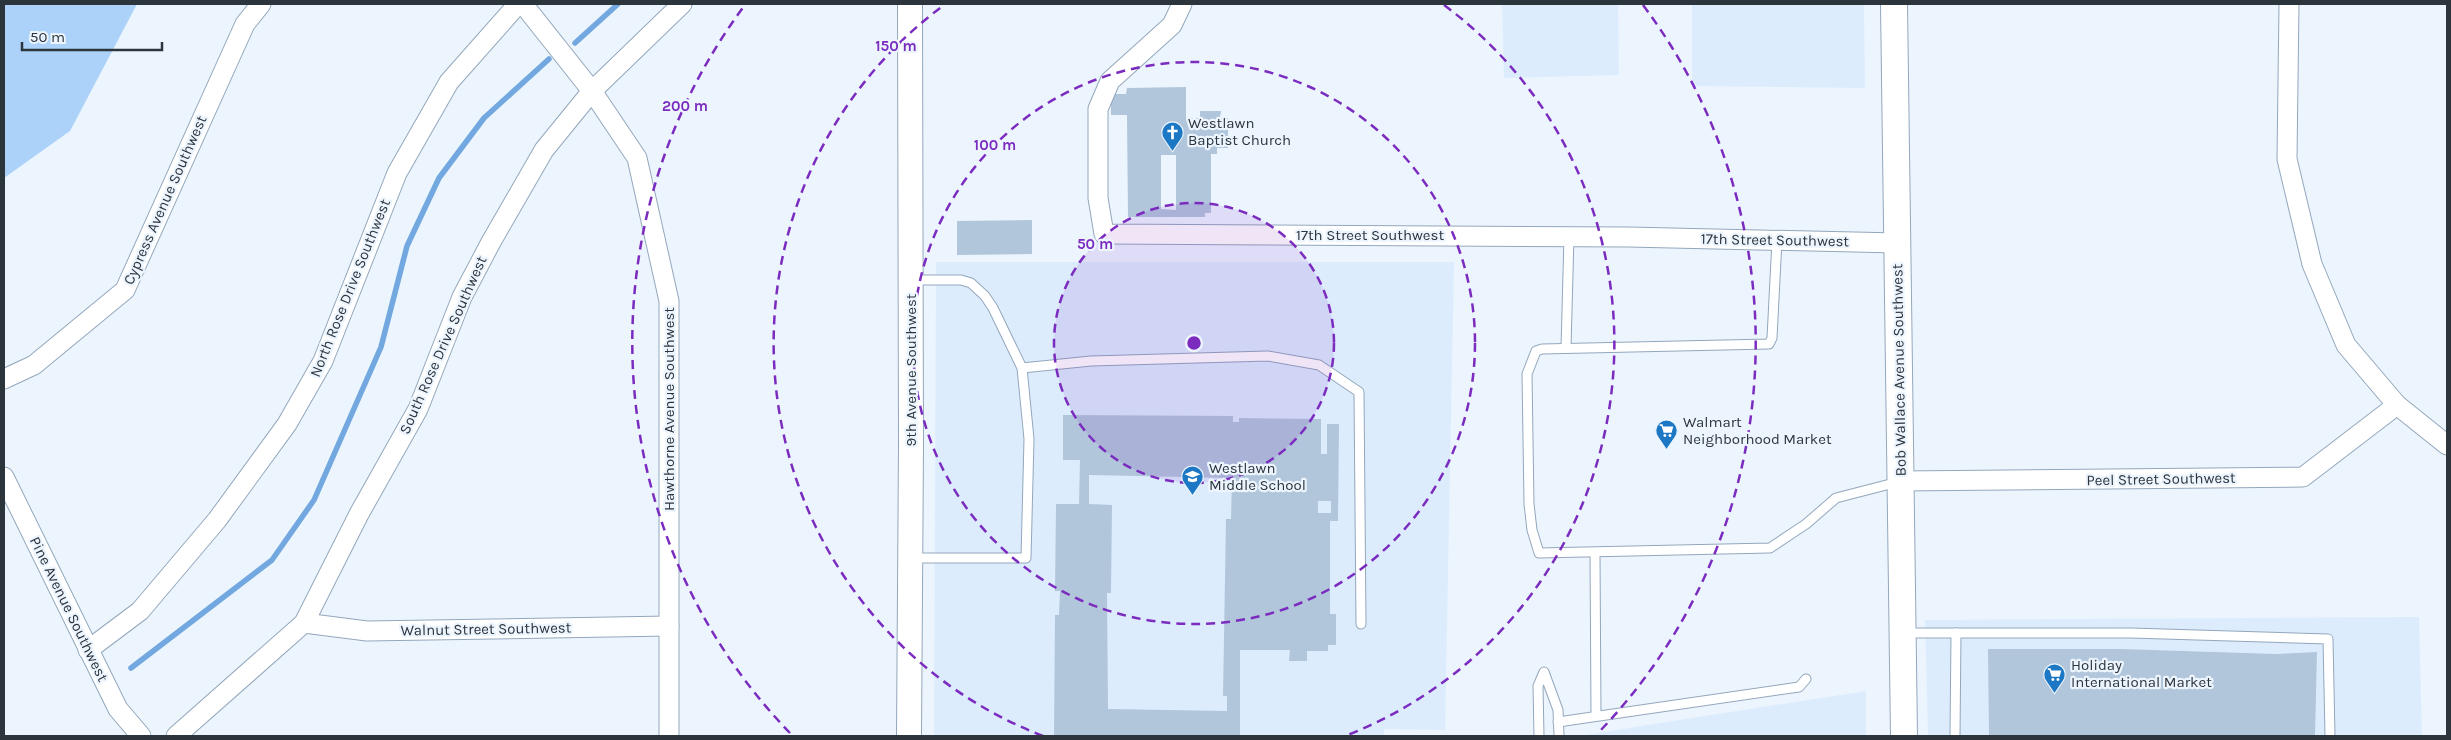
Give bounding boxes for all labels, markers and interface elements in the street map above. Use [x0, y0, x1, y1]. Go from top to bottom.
scale bar [22, 20, 162, 52]
text: 50 m [30, 28, 65, 46]
text: 150 m [875, 37, 917, 55]
text: 200 m [662, 97, 708, 115]
street label: Cypress Avenue Southwest [119, 112, 211, 287]
place label: Westlawn Baptist Church [1188, 114, 1291, 149]
church icon: Westlawn Baptist Church [1160, 120, 1184, 151]
text: 100 m [974, 136, 1016, 154]
street label: North Rose Drive Southwest [306, 196, 394, 380]
street label: 17th Street Southwest [1296, 226, 1444, 244]
street label: 17th Street Southwest [1701, 230, 1850, 250]
text: 50 m [1077, 235, 1113, 253]
street label: South Rose Drive Southwest [396, 253, 491, 437]
street label: Bob Wallace Avenue Southwest [1888, 263, 1910, 477]
street label: 9th Avenue Southwest [902, 293, 920, 447]
street label: Hawthorne Avenue Southwest [660, 307, 678, 511]
centre of rings [1185, 334, 1203, 352]
place label: Walmart Neighborhood Market [1683, 413, 1832, 448]
supermarket icon: Walmart Neighborhood Market [1655, 419, 1679, 450]
place label: Westlawn Middle School [1209, 459, 1306, 494]
school or university icon: Westlawn Middle School [1181, 465, 1205, 496]
street label: Peel Street Southwest [2086, 469, 2236, 489]
street label: Pine Avenue Southwest [26, 534, 112, 685]
street label: Walnut Street Southwest [401, 619, 572, 639]
place label: Holiday International Market [2071, 656, 2212, 691]
supermarket icon: Holiday International Market [2043, 662, 2067, 693]

